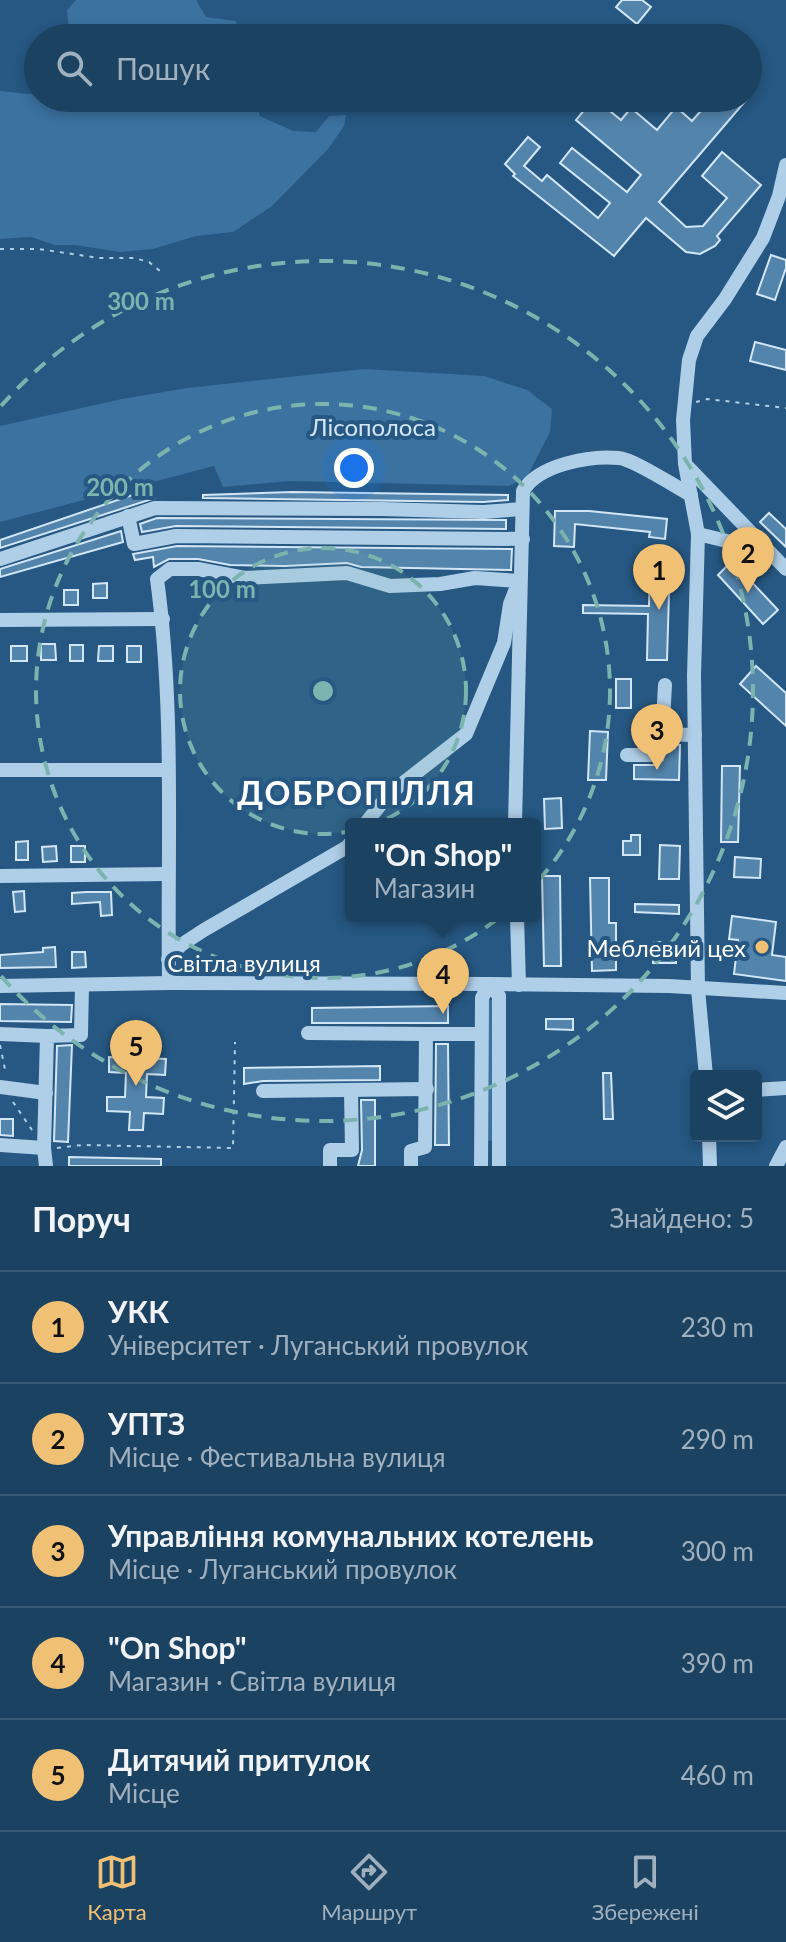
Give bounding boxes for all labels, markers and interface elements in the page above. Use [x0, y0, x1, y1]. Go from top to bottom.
search box [24, 24, 762, 112]
icon: search [52, 46, 96, 90]
text: Пошук [116, 50, 210, 86]
text: 300 m [107, 286, 175, 315]
park label: Лісополоса [309, 412, 436, 441]
your location [334, 448, 374, 488]
text: 200 m [86, 472, 154, 501]
pin: 2 [722, 527, 774, 593]
pin: 1 [633, 544, 685, 610]
text: 100 m [188, 574, 256, 603]
centre of rings [309, 677, 337, 705]
pin: 3 [631, 704, 683, 770]
district label: ДОБРОПІЛЛЯ [237, 773, 477, 812]
popup [345, 818, 541, 922]
text: "On Shop" [374, 836, 512, 872]
text: Магазин [374, 872, 475, 904]
place label: Меблевий цех [587, 933, 746, 962]
marker: Меблевий цех [753, 938, 771, 956]
street label: Світла вулиця [167, 948, 321, 977]
pin: 4 [417, 948, 469, 1014]
pin: 5 [110, 1020, 162, 1086]
map controls [690, 1070, 762, 1142]
button: layers [690, 1070, 762, 1142]
text: Поруч [32, 1198, 131, 1239]
text: Знайдено: 5 [610, 1202, 754, 1234]
text: УКК [108, 1293, 169, 1329]
text: 1 [50, 1311, 66, 1343]
text: 230 m [681, 1311, 754, 1343]
text: Університет · Луганський провулок [108, 1329, 528, 1361]
text: УПТЗ [108, 1405, 185, 1441]
text: 2 [50, 1423, 66, 1455]
text: 290 m [681, 1423, 754, 1455]
text: Місце · Фестивальна вулиця [108, 1441, 446, 1473]
text: Управління комунальних котелень [108, 1517, 594, 1553]
text: 3 [50, 1535, 66, 1567]
text: 300 m [681, 1535, 754, 1567]
text: Місце · Луганський провулок [108, 1553, 457, 1585]
text: "On Shop" [108, 1629, 247, 1665]
text: 4 [50, 1647, 66, 1679]
text: 390 m [681, 1647, 754, 1679]
text: Магазин · Світла вулиця [108, 1665, 396, 1697]
text: Дитячий притулок [108, 1741, 370, 1777]
text: 5 [50, 1759, 66, 1791]
text: 460 m [681, 1759, 754, 1791]
text: Місце [108, 1777, 180, 1809]
tab: Карта [87, 1850, 147, 1925]
tab: Маршрут [321, 1850, 417, 1925]
tab: Збережені [592, 1850, 699, 1925]

